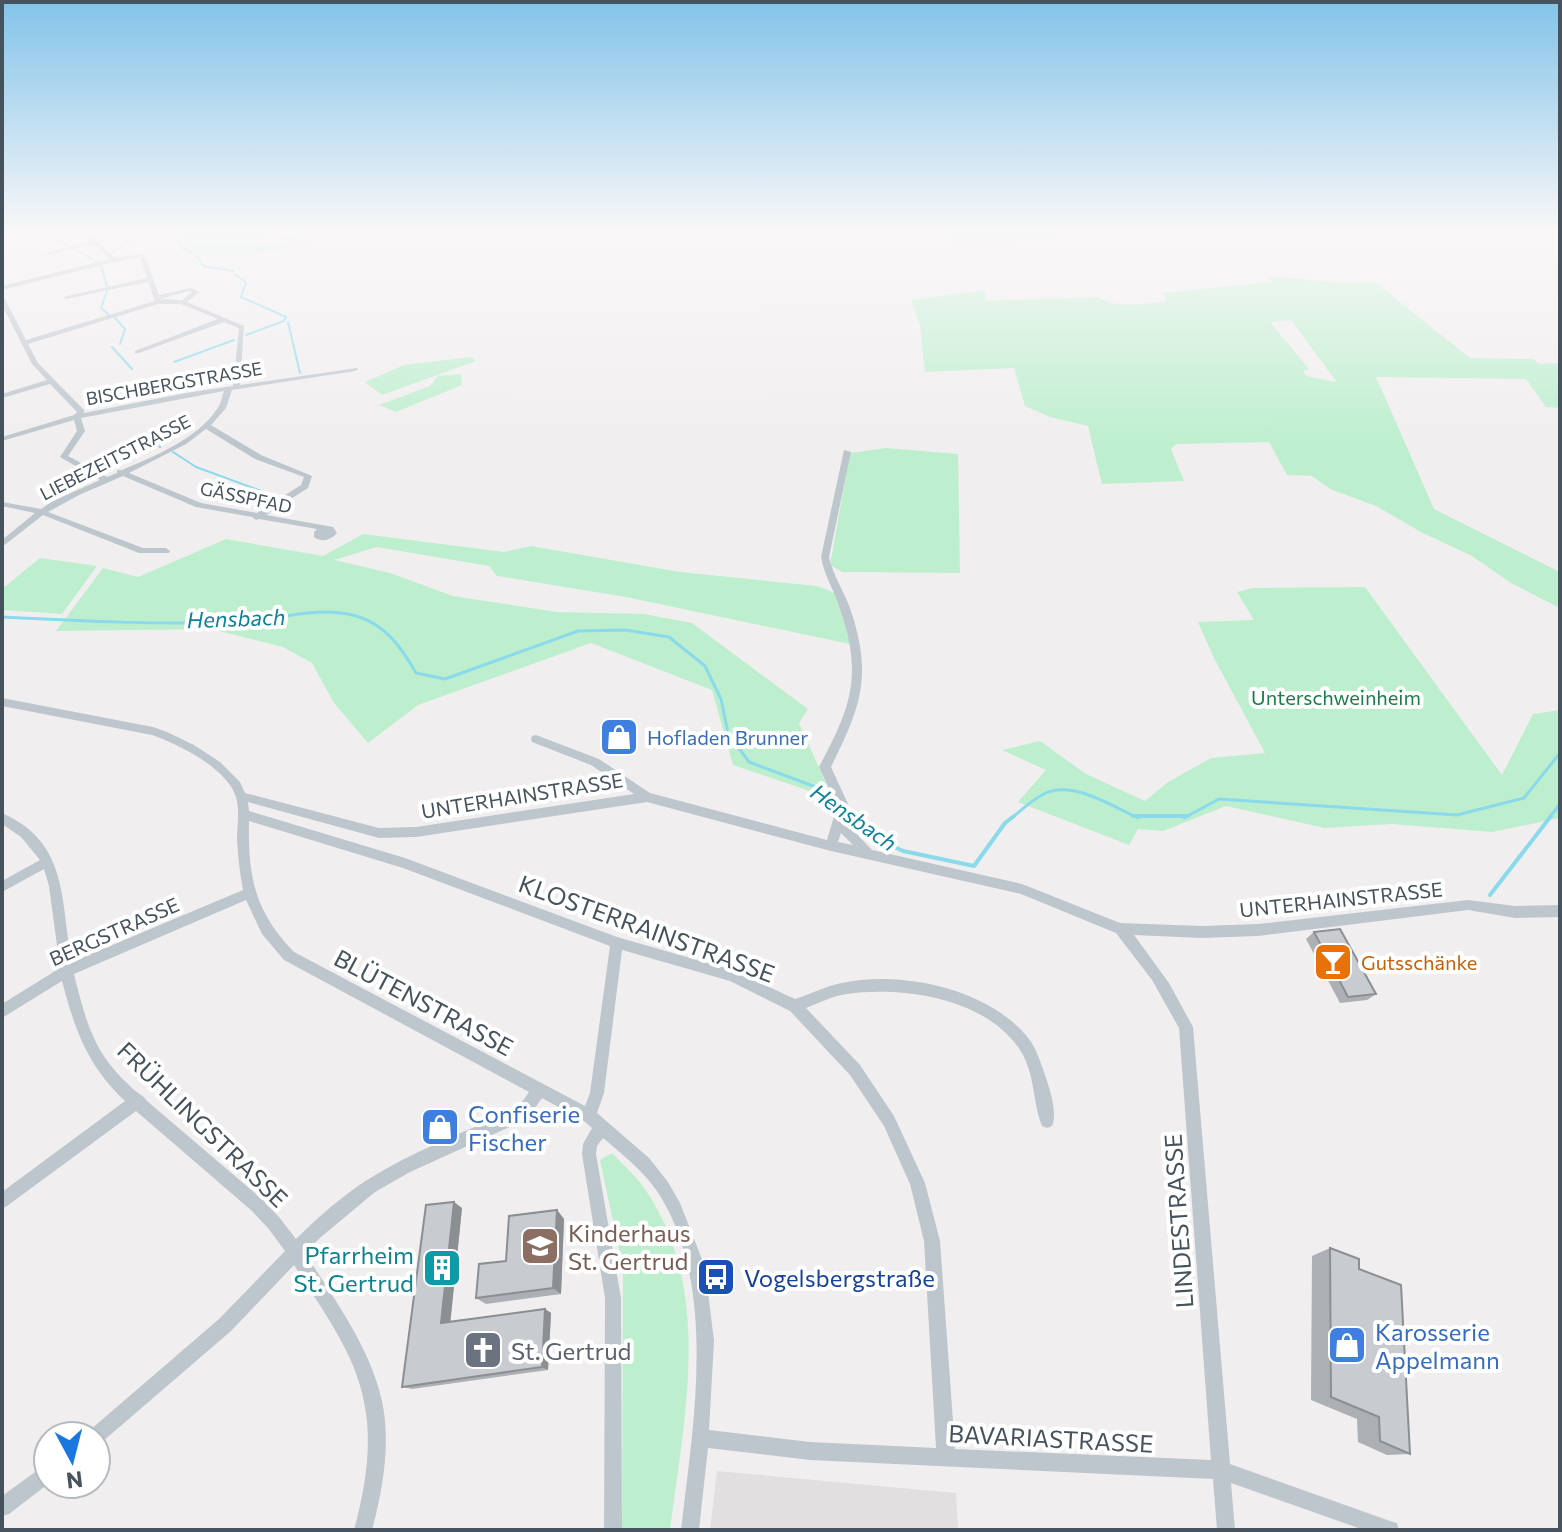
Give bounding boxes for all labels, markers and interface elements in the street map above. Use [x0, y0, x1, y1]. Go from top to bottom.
street label: BISCHBERGSTRASSE [84, 357, 264, 409]
street label: LIEBEZEITSTRASSE [36, 410, 194, 504]
street label: GÄSSPFAD [198, 477, 294, 517]
water label: Hensbach [186, 603, 286, 633]
park label: Unterschweinheim [1251, 685, 1421, 709]
shop icon: Hofladen Brunner [598, 716, 640, 758]
place label: Hofladen Brunner [647, 725, 808, 749]
street label: UNTERHAINSTRASSE [419, 767, 625, 823]
water label: Hensbach [806, 778, 902, 856]
street label: KLOSTERRAINSTRASSE [515, 868, 779, 988]
street label: UNTERHAINSTRASSE [1238, 876, 1444, 922]
street label: BERGSTRASSE [45, 892, 183, 970]
bar icon: Gutsschänke [1312, 941, 1354, 983]
street label: BLÜTENSTRASSE [330, 943, 518, 1061]
place label: Gutsschänke [1361, 950, 1477, 974]
street label: FRÜHLINGSTRASSE [112, 1035, 294, 1213]
place label: Confiserie Fischer [468, 1099, 580, 1156]
shop icon: Confiserie Fischer [419, 1106, 461, 1148]
street label: LINDESTRASSE [1157, 1133, 1199, 1309]
place label: Kinderhaus St. Gertrud [568, 1218, 691, 1275]
school or university icon: Kinderhaus St. Gertrud [519, 1225, 561, 1267]
place label: Pfarrheim St. Gertrud [294, 1240, 414, 1297]
building icon: Pfarrheim St. Gertrud [421, 1247, 463, 1289]
bus stop icon: Vogelsbergstraße [695, 1256, 737, 1298]
place label: Vogelsbergstraße [744, 1263, 935, 1292]
place label: Karosserie Appelmann [1375, 1317, 1500, 1374]
shop icon: Karosserie Appelmann [1326, 1324, 1368, 1366]
church icon: St. Gertrud [462, 1329, 504, 1371]
place label: St. Gertrud [511, 1336, 631, 1365]
street label: BAVARIASTRASSE [948, 1418, 1154, 1458]
north arrow [32, 1420, 112, 1500]
text: N [65, 1466, 84, 1495]

